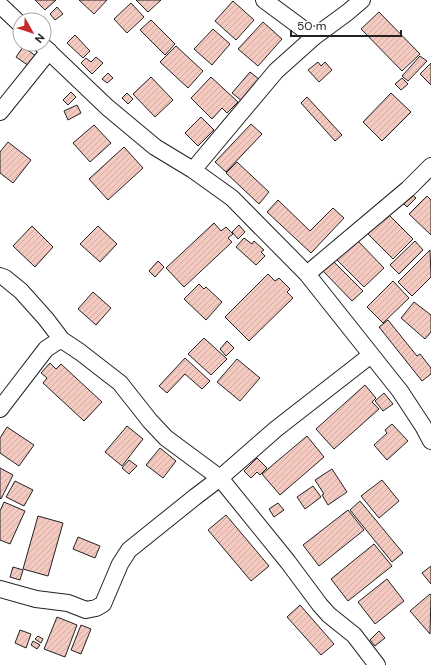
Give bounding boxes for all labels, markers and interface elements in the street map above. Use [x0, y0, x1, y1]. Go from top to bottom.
north arrow [12, 12, 52, 52]
scale bar [291, 12, 401, 38]
text: 50 m [297, 18, 326, 34]
text: N [32, 31, 48, 46]

